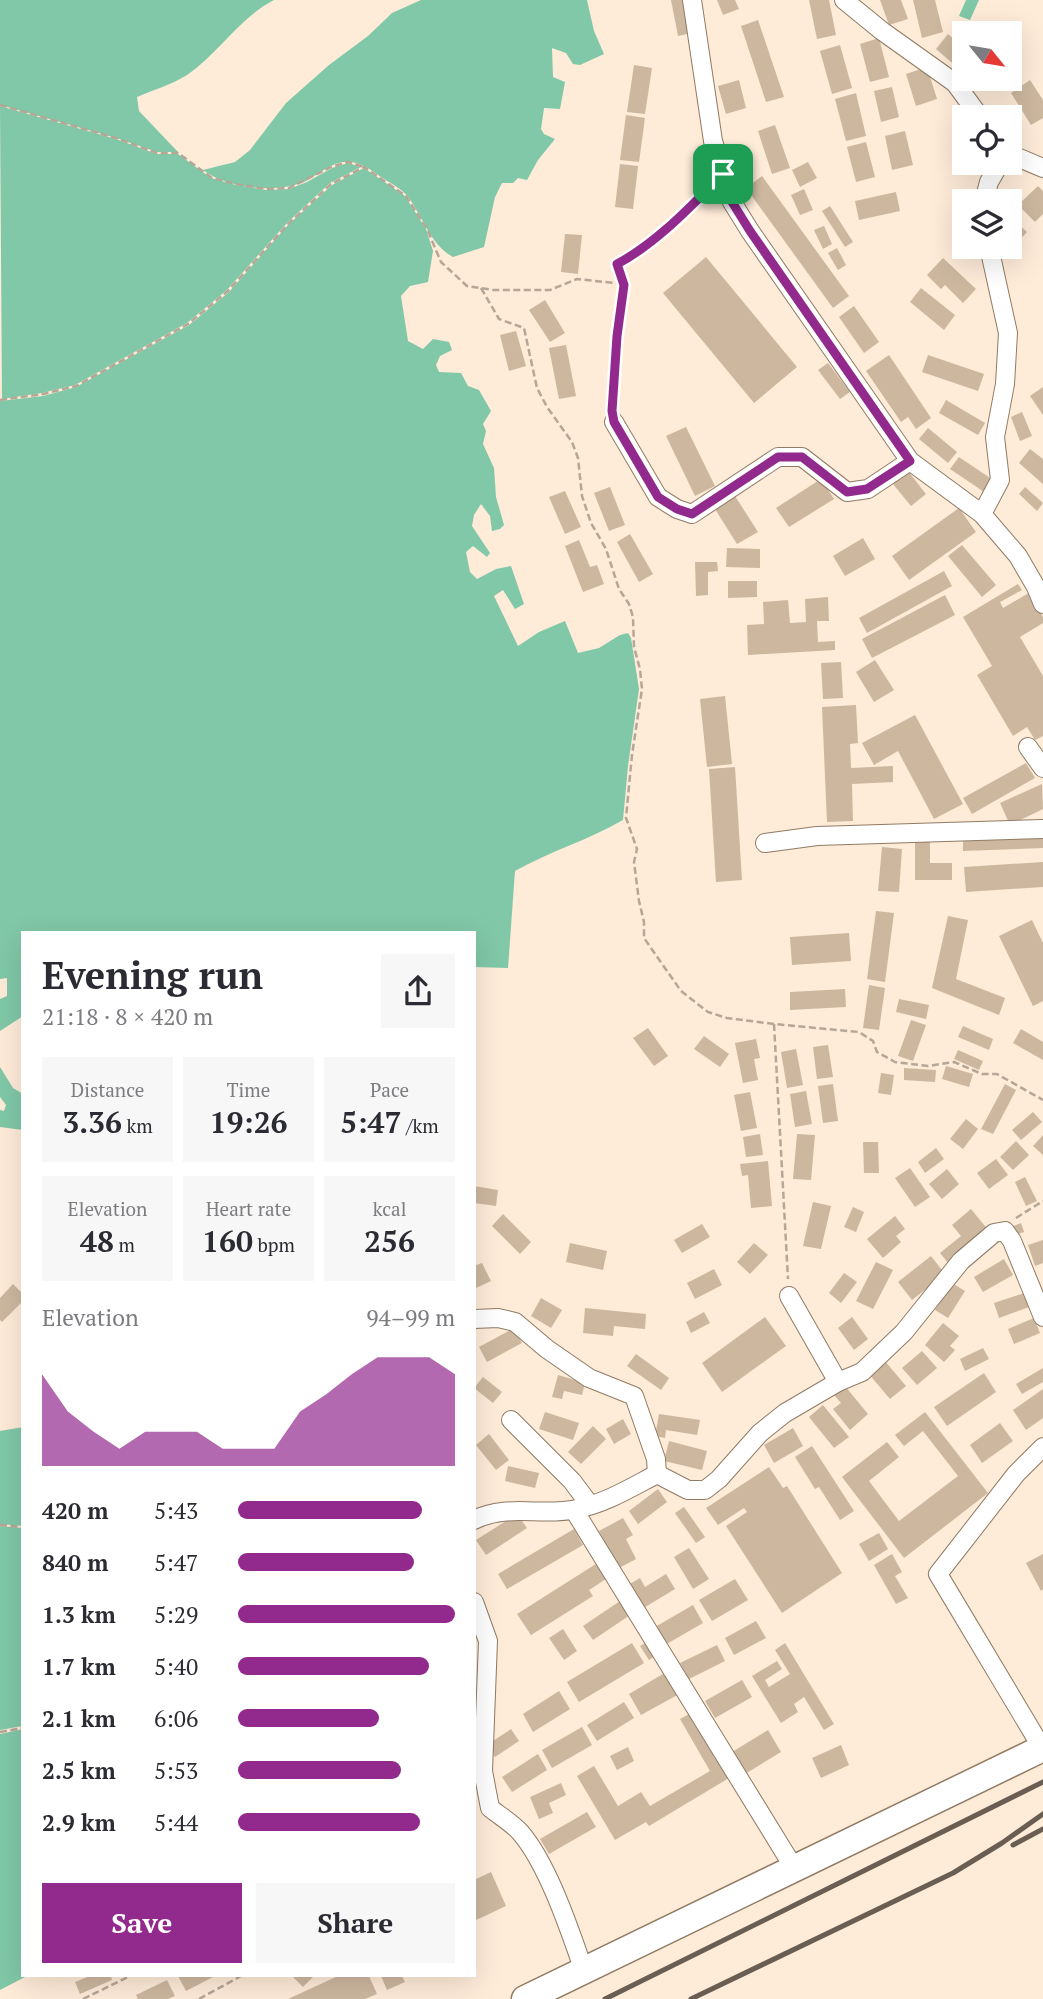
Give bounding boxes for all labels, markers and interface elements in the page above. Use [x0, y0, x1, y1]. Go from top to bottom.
north arrow [952, 21, 1022, 91]
map controls [952, 21, 1022, 259]
button: locate [952, 105, 1022, 175]
pin [693, 144, 753, 204]
icon: arrive [704, 155, 742, 193]
button: layers [952, 189, 1022, 259]
text: Evening run [42, 950, 263, 1000]
button: share [381, 954, 455, 1028]
text: 21:18 · 8 × 420 m [42, 1001, 213, 1032]
text: Distance [71, 1077, 144, 1102]
text: Time [227, 1077, 270, 1102]
text: Pace [370, 1077, 409, 1102]
text: 3.36 [62, 1102, 122, 1142]
text: 19:26 [209, 1102, 288, 1142]
text: 5:47 [340, 1102, 401, 1142]
text: km [122, 1113, 153, 1138]
text: /km [401, 1113, 439, 1138]
text: Elevation [68, 1196, 147, 1221]
text: Heart rate [206, 1196, 291, 1221]
text: kcal [373, 1196, 406, 1221]
text: 48 [80, 1221, 114, 1261]
text: 160 [202, 1221, 253, 1261]
text: 256 [364, 1221, 415, 1261]
text: m [114, 1232, 135, 1257]
text: bpm [253, 1232, 295, 1257]
text: Elevation [42, 1302, 139, 1333]
text: 94–99 m [366, 1302, 455, 1333]
text: 420 m [42, 1495, 108, 1526]
text: 5:43 [154, 1495, 198, 1526]
text: 840 m [42, 1547, 108, 1578]
text: 5:47 [154, 1547, 198, 1578]
text: 1.3 km [42, 1599, 116, 1630]
text: 5:29 [154, 1599, 198, 1630]
text: 1.7 km [42, 1651, 116, 1682]
text: 5:40 [154, 1651, 198, 1682]
text: 2.1 km [42, 1703, 116, 1734]
text: 6:06 [154, 1703, 198, 1734]
text: 2.5 km [42, 1755, 116, 1786]
text: 5:53 [154, 1755, 198, 1786]
text: 2.9 km [42, 1807, 116, 1838]
text: 5:44 [154, 1807, 198, 1838]
button: Save [42, 1883, 242, 1963]
button: Share [256, 1883, 455, 1963]

